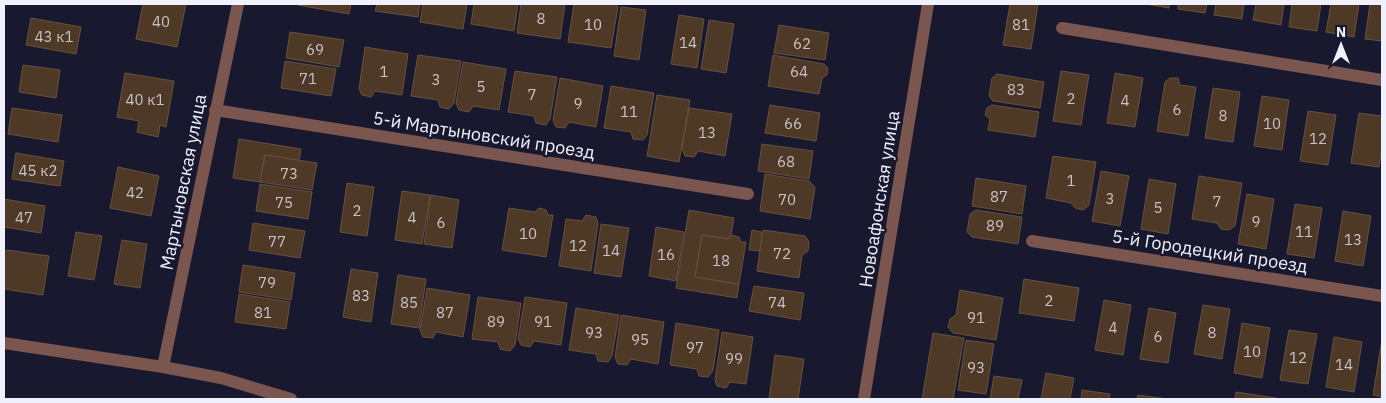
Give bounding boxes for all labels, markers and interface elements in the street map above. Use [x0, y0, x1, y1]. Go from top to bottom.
house number: 8 [536, 9, 546, 28]
house number: 40 [152, 12, 170, 31]
house number: 10 [584, 15, 602, 34]
house number: 81 [1012, 15, 1030, 34]
north arrow [1316, 20, 1366, 70]
text: N [1336, 23, 1346, 41]
house number: 43 к1 [35, 27, 73, 46]
house number: 14 [679, 33, 697, 52]
house number: 62 [793, 34, 811, 53]
house number: 69 [306, 40, 324, 59]
house number: 1 [379, 62, 389, 81]
house number: 64 [790, 62, 808, 81]
house number: 71 [299, 69, 317, 88]
house number: 3 [431, 70, 441, 89]
house number: 5 [476, 77, 486, 96]
house number: 83 [1007, 80, 1025, 99]
house number: 7 [527, 85, 537, 104]
house number: 2 [1066, 89, 1076, 108]
house number: 40 к1 [126, 90, 164, 109]
house number: 4 [1120, 91, 1130, 110]
street label: Мартыновская улица [155, 92, 211, 272]
house number: 9 [573, 94, 583, 113]
house number: 6 [1172, 100, 1182, 119]
house number: 11 [620, 102, 638, 121]
street label: 5-й Мартыновский проезд [371, 106, 597, 164]
house number: 8 [1218, 106, 1228, 125]
street label: Новоафонская улица [854, 108, 904, 289]
house number: 66 [784, 114, 802, 133]
house number: 10 [1263, 114, 1281, 133]
house number: 13 [698, 123, 716, 142]
house number: 12 [1309, 129, 1327, 148]
house number: 68 [777, 152, 795, 171]
house number: 45 к2 [19, 161, 57, 180]
house number: 73 [280, 164, 298, 183]
house number: 1 [1066, 171, 1076, 190]
house number: 42 [126, 183, 144, 202]
house number: 87 [990, 187, 1008, 206]
house number: 3 [1105, 189, 1115, 208]
house number: 70 [778, 190, 796, 209]
house number: 7 [1212, 192, 1222, 211]
house number: 75 [275, 193, 293, 212]
house number: 5 [1153, 198, 1163, 217]
house number: 2 [352, 201, 362, 220]
house number: 47 [15, 208, 33, 227]
house number: 4 [407, 208, 417, 227]
house number: 9 [1251, 212, 1261, 231]
house number: 6 [436, 213, 446, 232]
house number: 89 [986, 216, 1004, 235]
house number: 11 [1295, 222, 1313, 241]
house number: 10 [519, 224, 537, 243]
street label: 5-й Городецкий проезд [1111, 224, 1310, 278]
house number: 13 [1344, 230, 1362, 249]
house number: 77 [268, 232, 286, 251]
house number: 12 [569, 236, 587, 255]
house number: 14 [602, 241, 620, 260]
house number: 72 [773, 244, 791, 263]
house number: 16 [657, 245, 675, 264]
house number: 18 [712, 251, 730, 270]
house number: 79 [258, 273, 276, 292]
house number: 83 [352, 286, 370, 305]
house number: 2 [1044, 291, 1054, 310]
house number: 85 [400, 293, 418, 312]
house number: 74 [768, 293, 786, 312]
house number: 81 [254, 303, 272, 322]
house number: 87 [436, 303, 454, 322]
house number: 91 [967, 308, 985, 327]
house number: 89 [487, 312, 505, 331]
house number: 91 [534, 312, 552, 331]
house number: 4 [1108, 318, 1118, 337]
house number: 93 [585, 323, 603, 342]
house number: 8 [1207, 323, 1217, 342]
house number: 6 [1153, 327, 1163, 346]
house number: 95 [631, 330, 649, 349]
house number: 97 [686, 338, 704, 357]
house number: 10 [1243, 342, 1261, 361]
house number: 12 [1289, 348, 1307, 367]
house number: 99 [725, 349, 743, 368]
house number: 14 [1335, 355, 1353, 374]
house number: 93 [967, 358, 985, 377]

